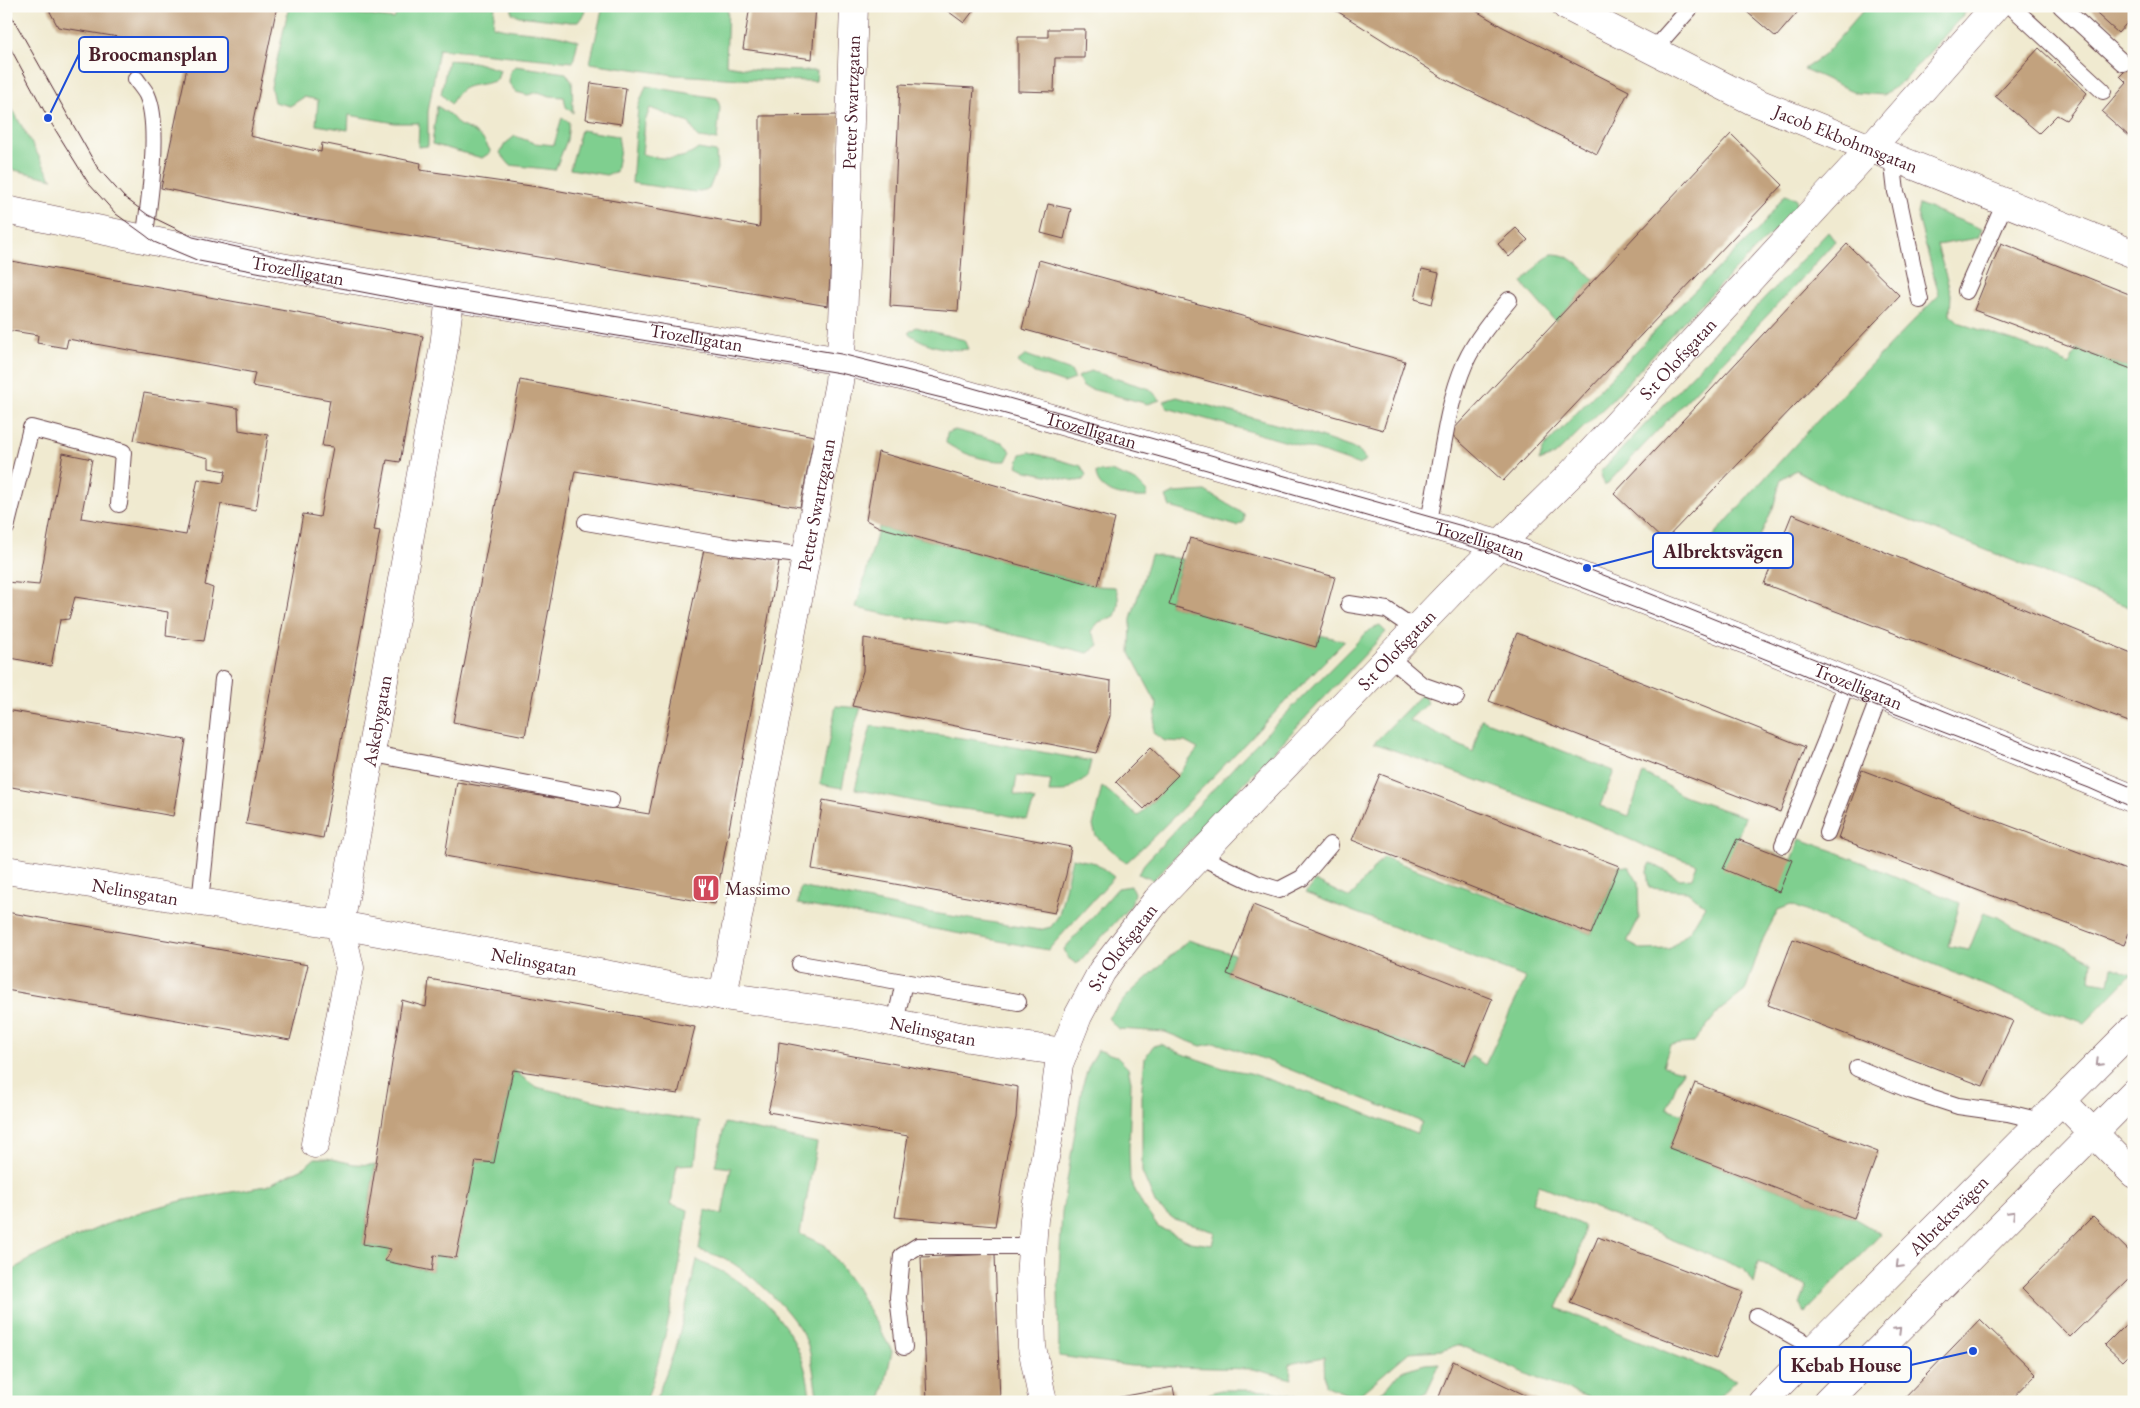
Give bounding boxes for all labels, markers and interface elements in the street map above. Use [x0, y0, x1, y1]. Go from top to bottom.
street label: Petter Swartzgatan [836, 34, 865, 170]
callout: Broocmansplan [79, 37, 228, 72]
text: Broocmansplan [89, 41, 217, 67]
street label: Jacob Ekbohmsgatan [1768, 97, 1922, 179]
street label: Trozelligatan [249, 249, 346, 291]
street label: S:t Olofsgatan [1633, 312, 1722, 405]
street label: Trozelligatan [648, 317, 745, 357]
street label: Trozelligatan [1042, 405, 1140, 454]
street label: Petter Swartzgatan [791, 436, 841, 573]
street label: Trozelligatan [1431, 514, 1529, 566]
callout: Albrektsvägen [1653, 533, 1793, 568]
text: Albrektsvägen [1662, 538, 1783, 564]
street label: S:t Olofsgatan [1351, 603, 1441, 696]
street label: Trozelligatan [1810, 657, 1907, 715]
street label: Askebygatan [356, 673, 397, 770]
street label: Nelinsgatan [90, 872, 180, 911]
restaurant icon: Massimo [691, 873, 721, 903]
place label: Massimo [725, 876, 790, 901]
street label: S:t Olofsgatan [1081, 898, 1163, 995]
street label: Nelinsgatan [489, 941, 579, 981]
street label: Nelinsgatan [888, 1010, 978, 1051]
one-way arrow [2096, 1057, 2105, 1066]
street label: Albrektsvägen [1902, 1169, 1994, 1261]
one-way arrow [2007, 1211, 2016, 1220]
one-way arrow [1896, 1259, 1905, 1268]
one-way arrow [1892, 1327, 1901, 1336]
callout: Kebab House [1780, 1347, 1911, 1382]
text: Kebab House [1791, 1352, 1901, 1378]

